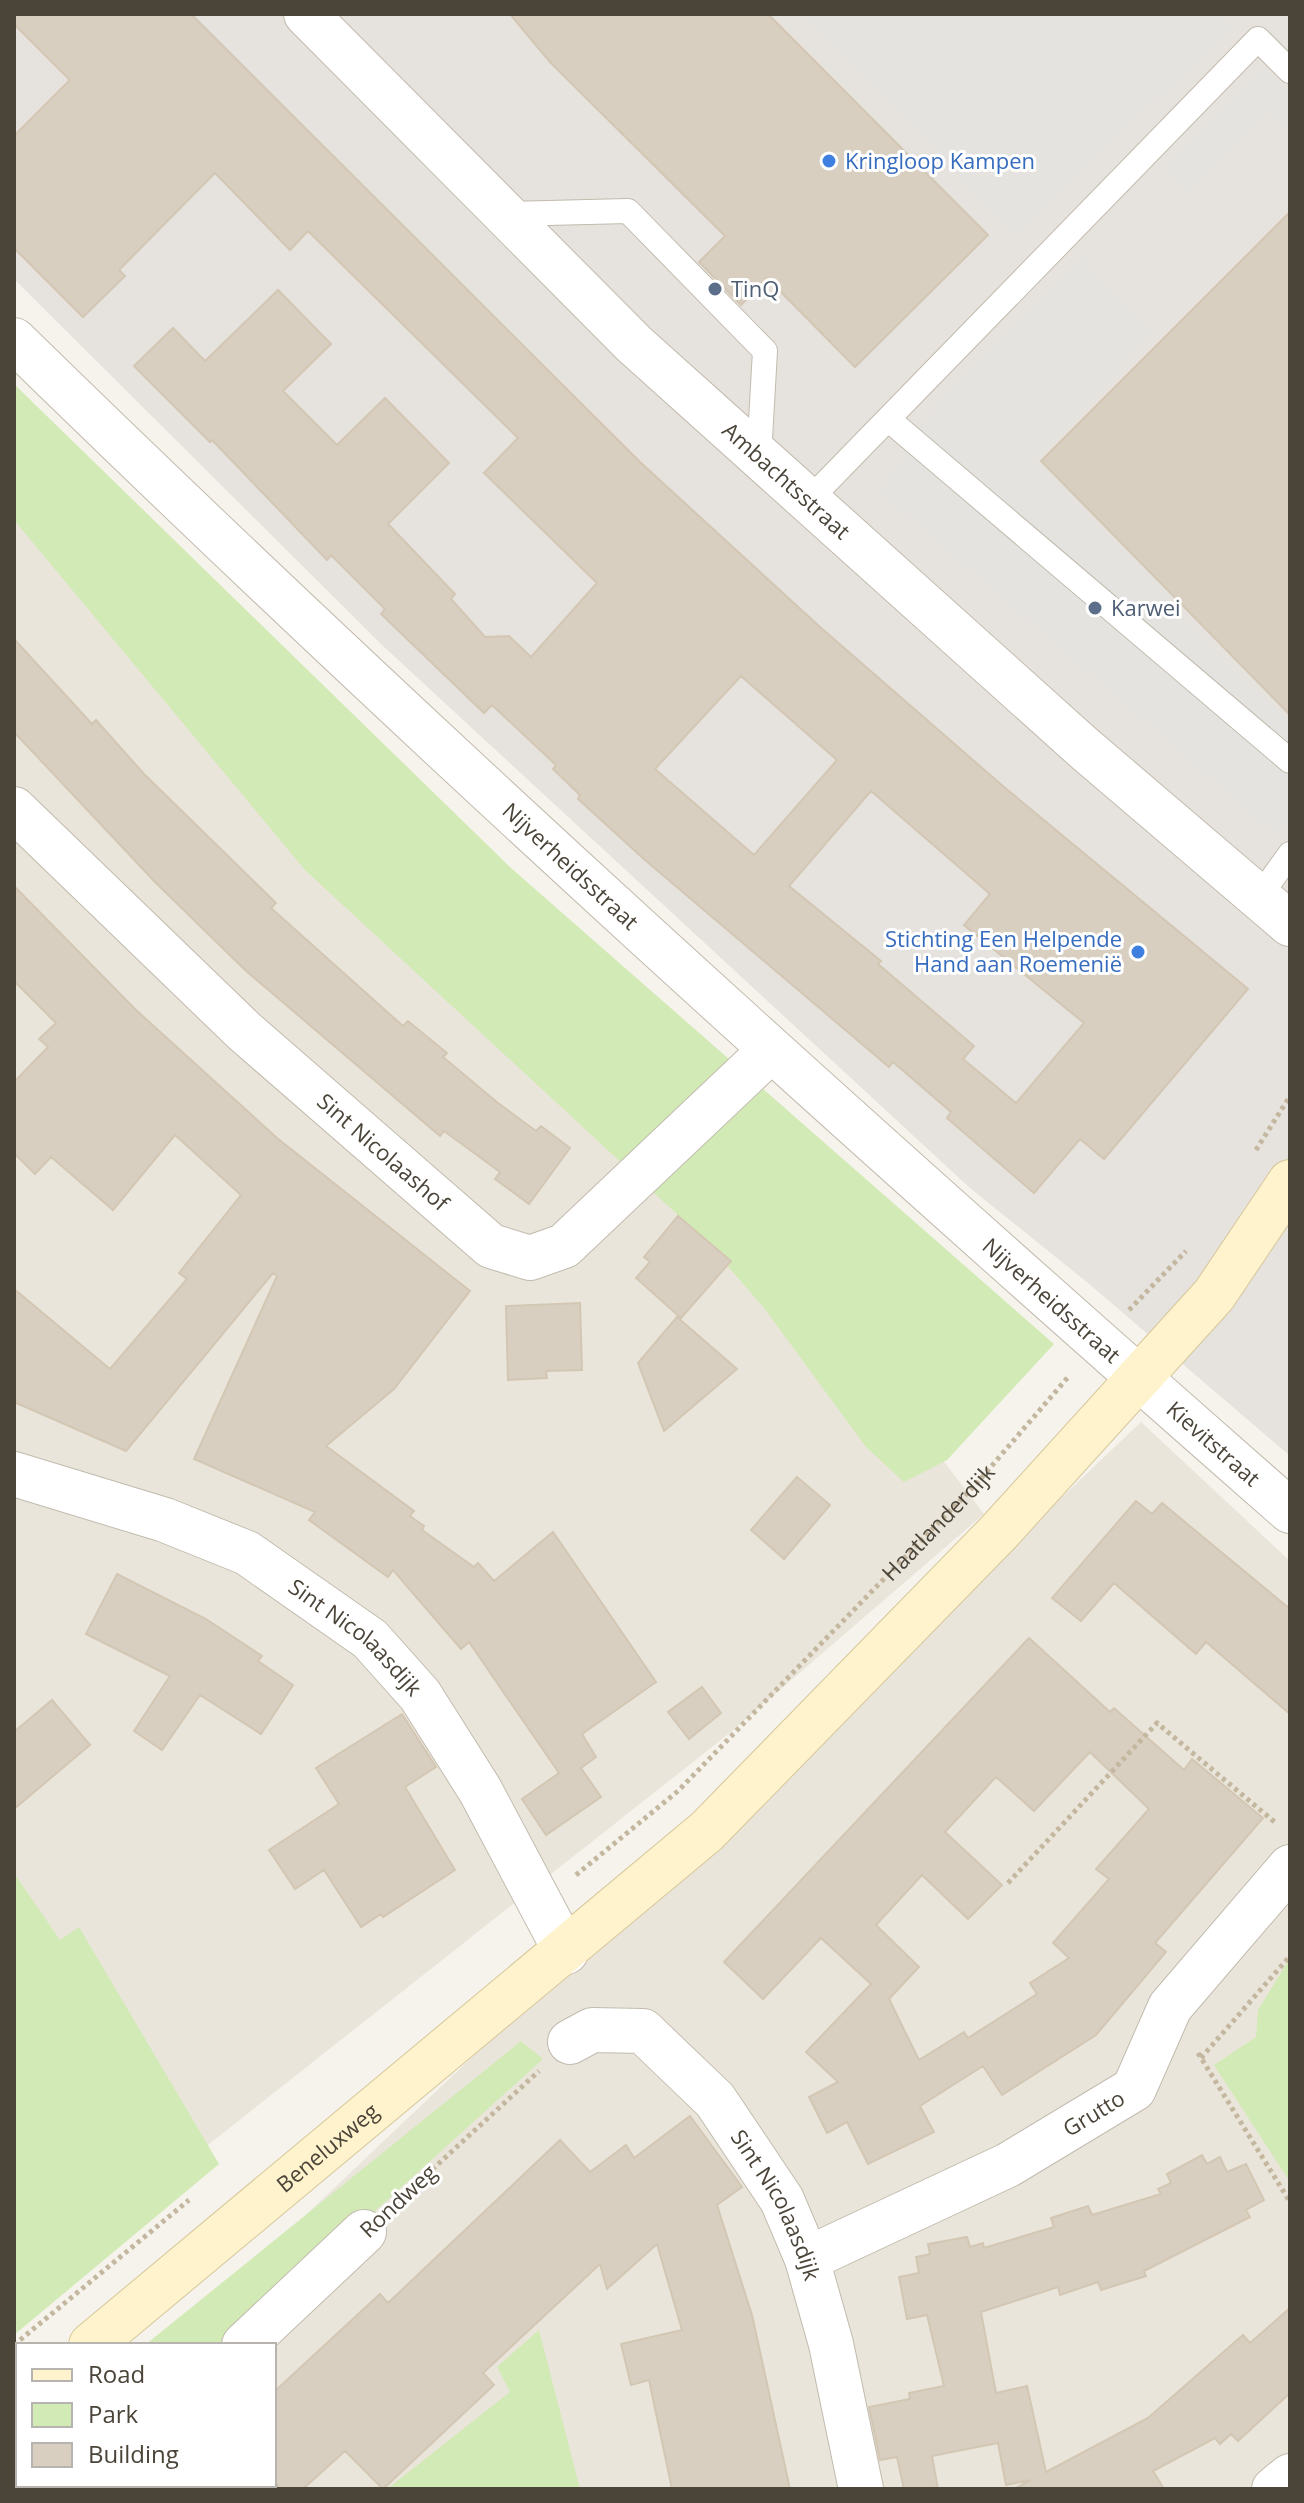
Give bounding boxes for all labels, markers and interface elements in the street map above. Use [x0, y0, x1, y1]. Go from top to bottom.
place label: Kringloop Kampen [845, 145, 1035, 175]
marker: Kringloop Kampen [820, 152, 838, 170]
place label: TinQ [731, 273, 779, 303]
marker: TinQ [706, 280, 724, 298]
street label: Ambachtsstraat [717, 415, 857, 545]
place label: Karwei [1111, 592, 1181, 622]
marker: Karwei [1086, 599, 1104, 617]
street label: Nijverheidsstraat [497, 795, 646, 936]
place label: Stichting Een Helpende Hand aan Roemenië [885, 923, 1122, 978]
marker: Stichting Een Helpende Hand aan Roemenië [1129, 943, 1147, 961]
street label: Sint Nicolaashof [312, 1086, 457, 1218]
street label: Nijverheidsstraat [977, 1230, 1128, 1369]
street label: Kievitstraat [1161, 1393, 1267, 1492]
street label: Haatlanderdijk [874, 1457, 1001, 1587]
street label: Sint Nicolaasdijk [283, 1571, 430, 1702]
street label: Grutto [1057, 2082, 1130, 2143]
street label: Beneluxweg [269, 2096, 384, 2198]
street label: Sint Nicolaasdijk [725, 2123, 828, 2284]
street label: Rondweg [352, 2157, 442, 2244]
legend [16, 2343, 276, 2487]
text: Road [88, 2357, 145, 2390]
text: Park [88, 2397, 139, 2430]
text: Building [88, 2437, 179, 2470]

